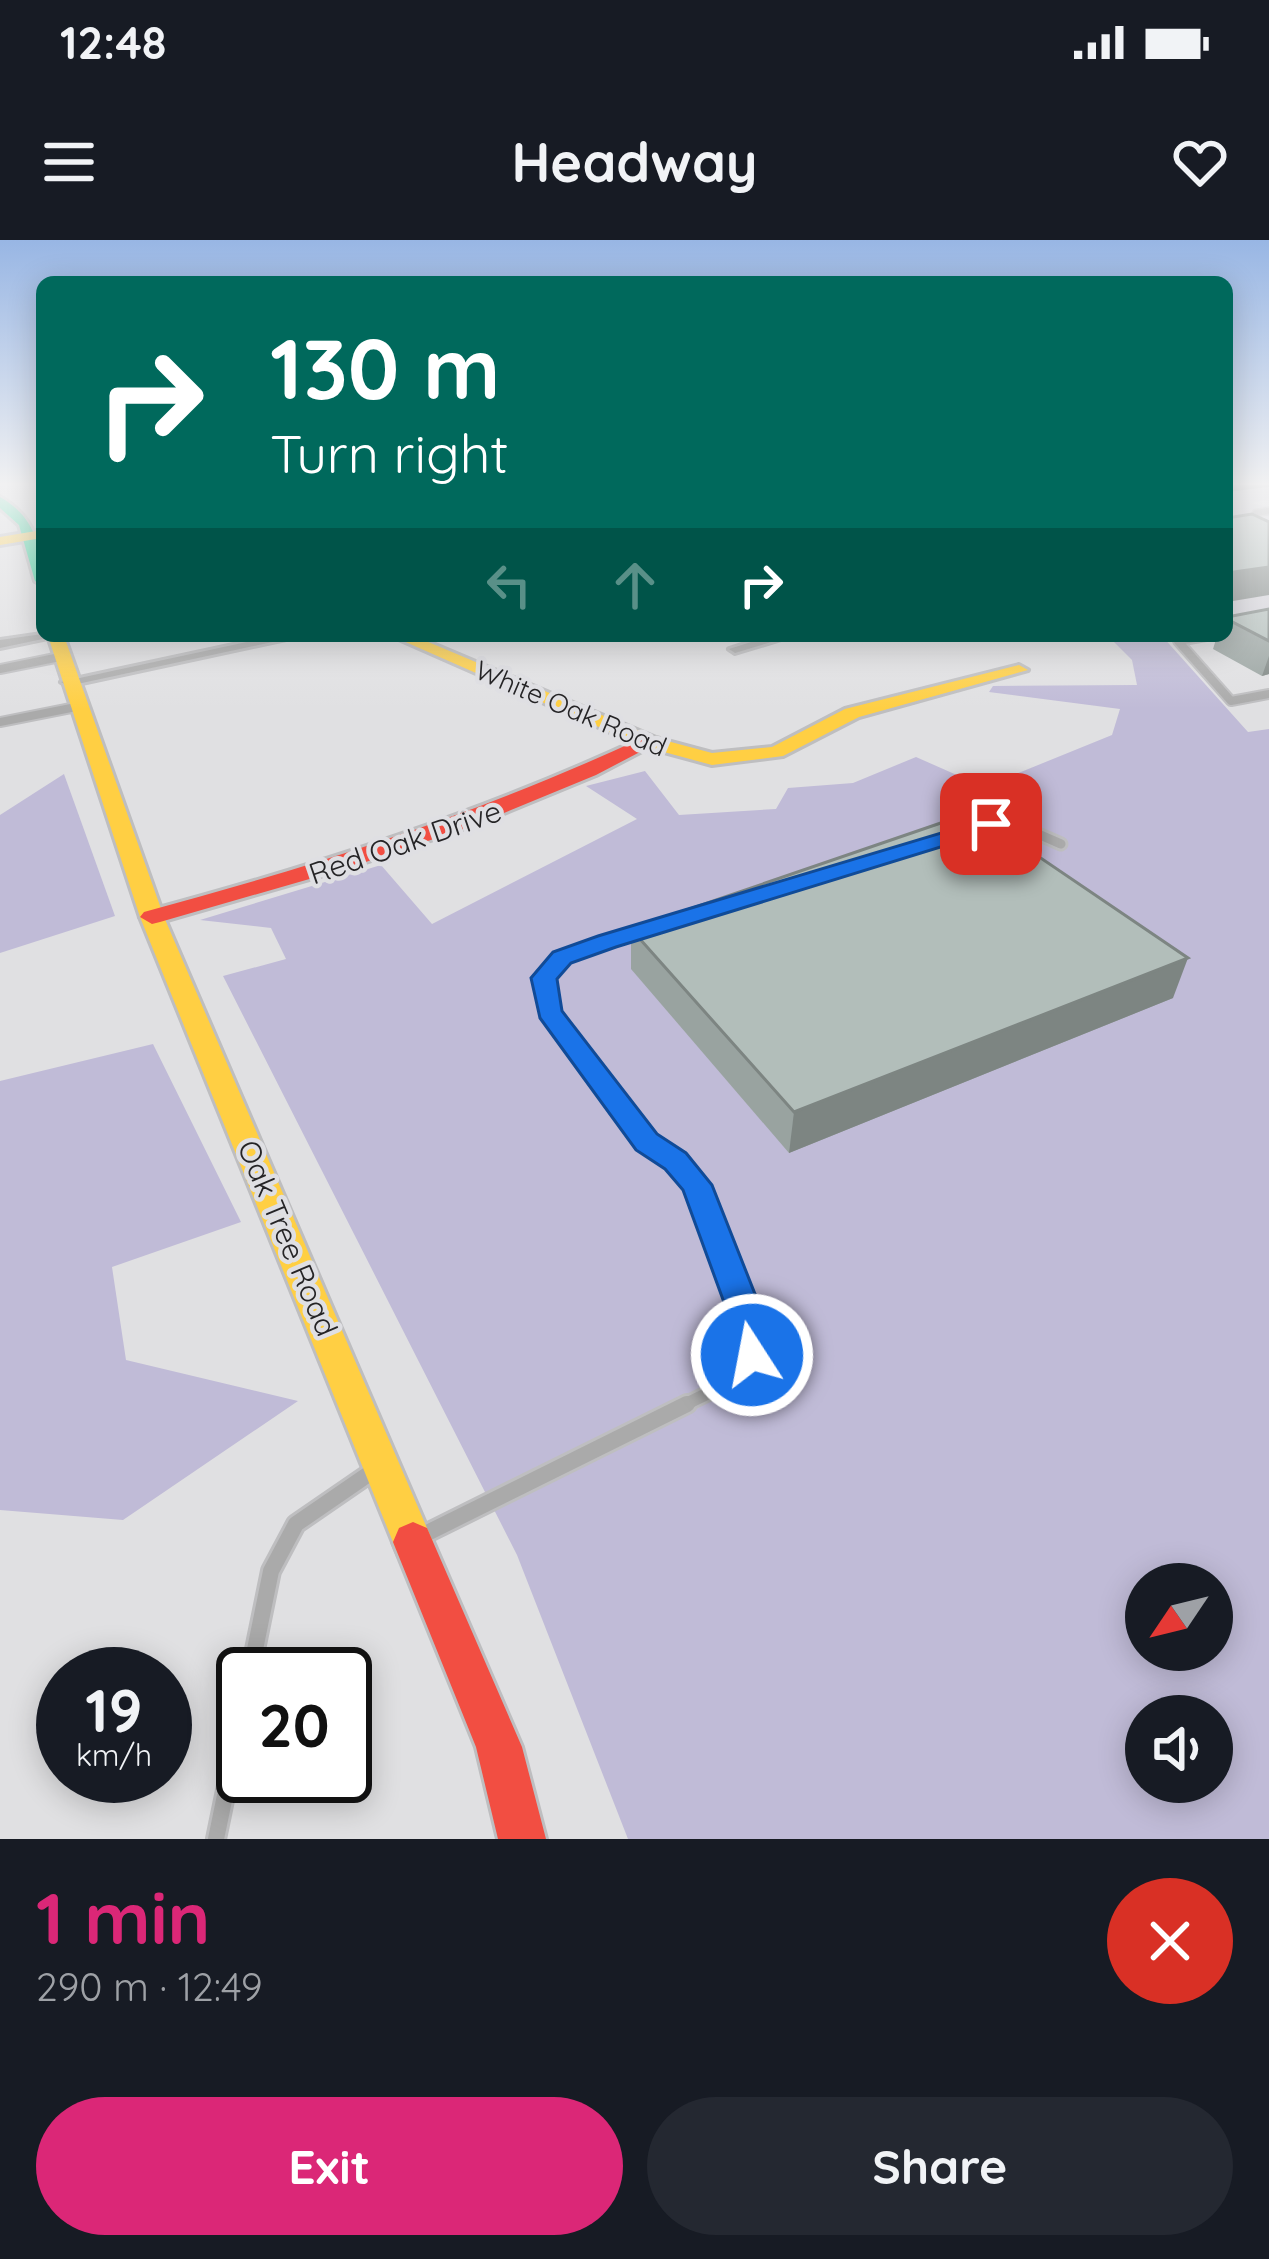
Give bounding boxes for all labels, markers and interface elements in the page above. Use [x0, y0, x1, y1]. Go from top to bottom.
text: 12:48 [60, 14, 167, 70]
text: Headway [511, 128, 758, 196]
icon: menu [36, 129, 102, 195]
icon: heart [1167, 129, 1233, 195]
text: 130 m [270, 315, 500, 420]
icon: right [72, 324, 228, 480]
text: Turn right [270, 419, 509, 487]
icon: left [476, 552, 542, 618]
icon: ahead [602, 552, 668, 618]
icon: right [728, 552, 794, 618]
street label: White Oak Road [470, 652, 672, 764]
pin [940, 773, 1042, 875]
street label: Red Oak Drive [304, 791, 506, 893]
icon: arrive [958, 791, 1024, 857]
street label: Oak Tree Road [230, 1134, 346, 1342]
position arrow [689, 1292, 815, 1418]
north arrow [1125, 1563, 1233, 1671]
map controls [1125, 1563, 1233, 1803]
speed limit sign: 20 [216, 1647, 372, 1803]
text: 19 [85, 1672, 143, 1747]
button: sound [1125, 1695, 1233, 1803]
text: km/h [76, 1736, 152, 1774]
text: 1 min [36, 1872, 210, 1962]
button: close [1107, 1878, 1233, 2004]
text: 290 m · 12:49 [36, 1962, 263, 2011]
button: Exit [36, 2097, 623, 2235]
button: Share [647, 2097, 1233, 2235]

